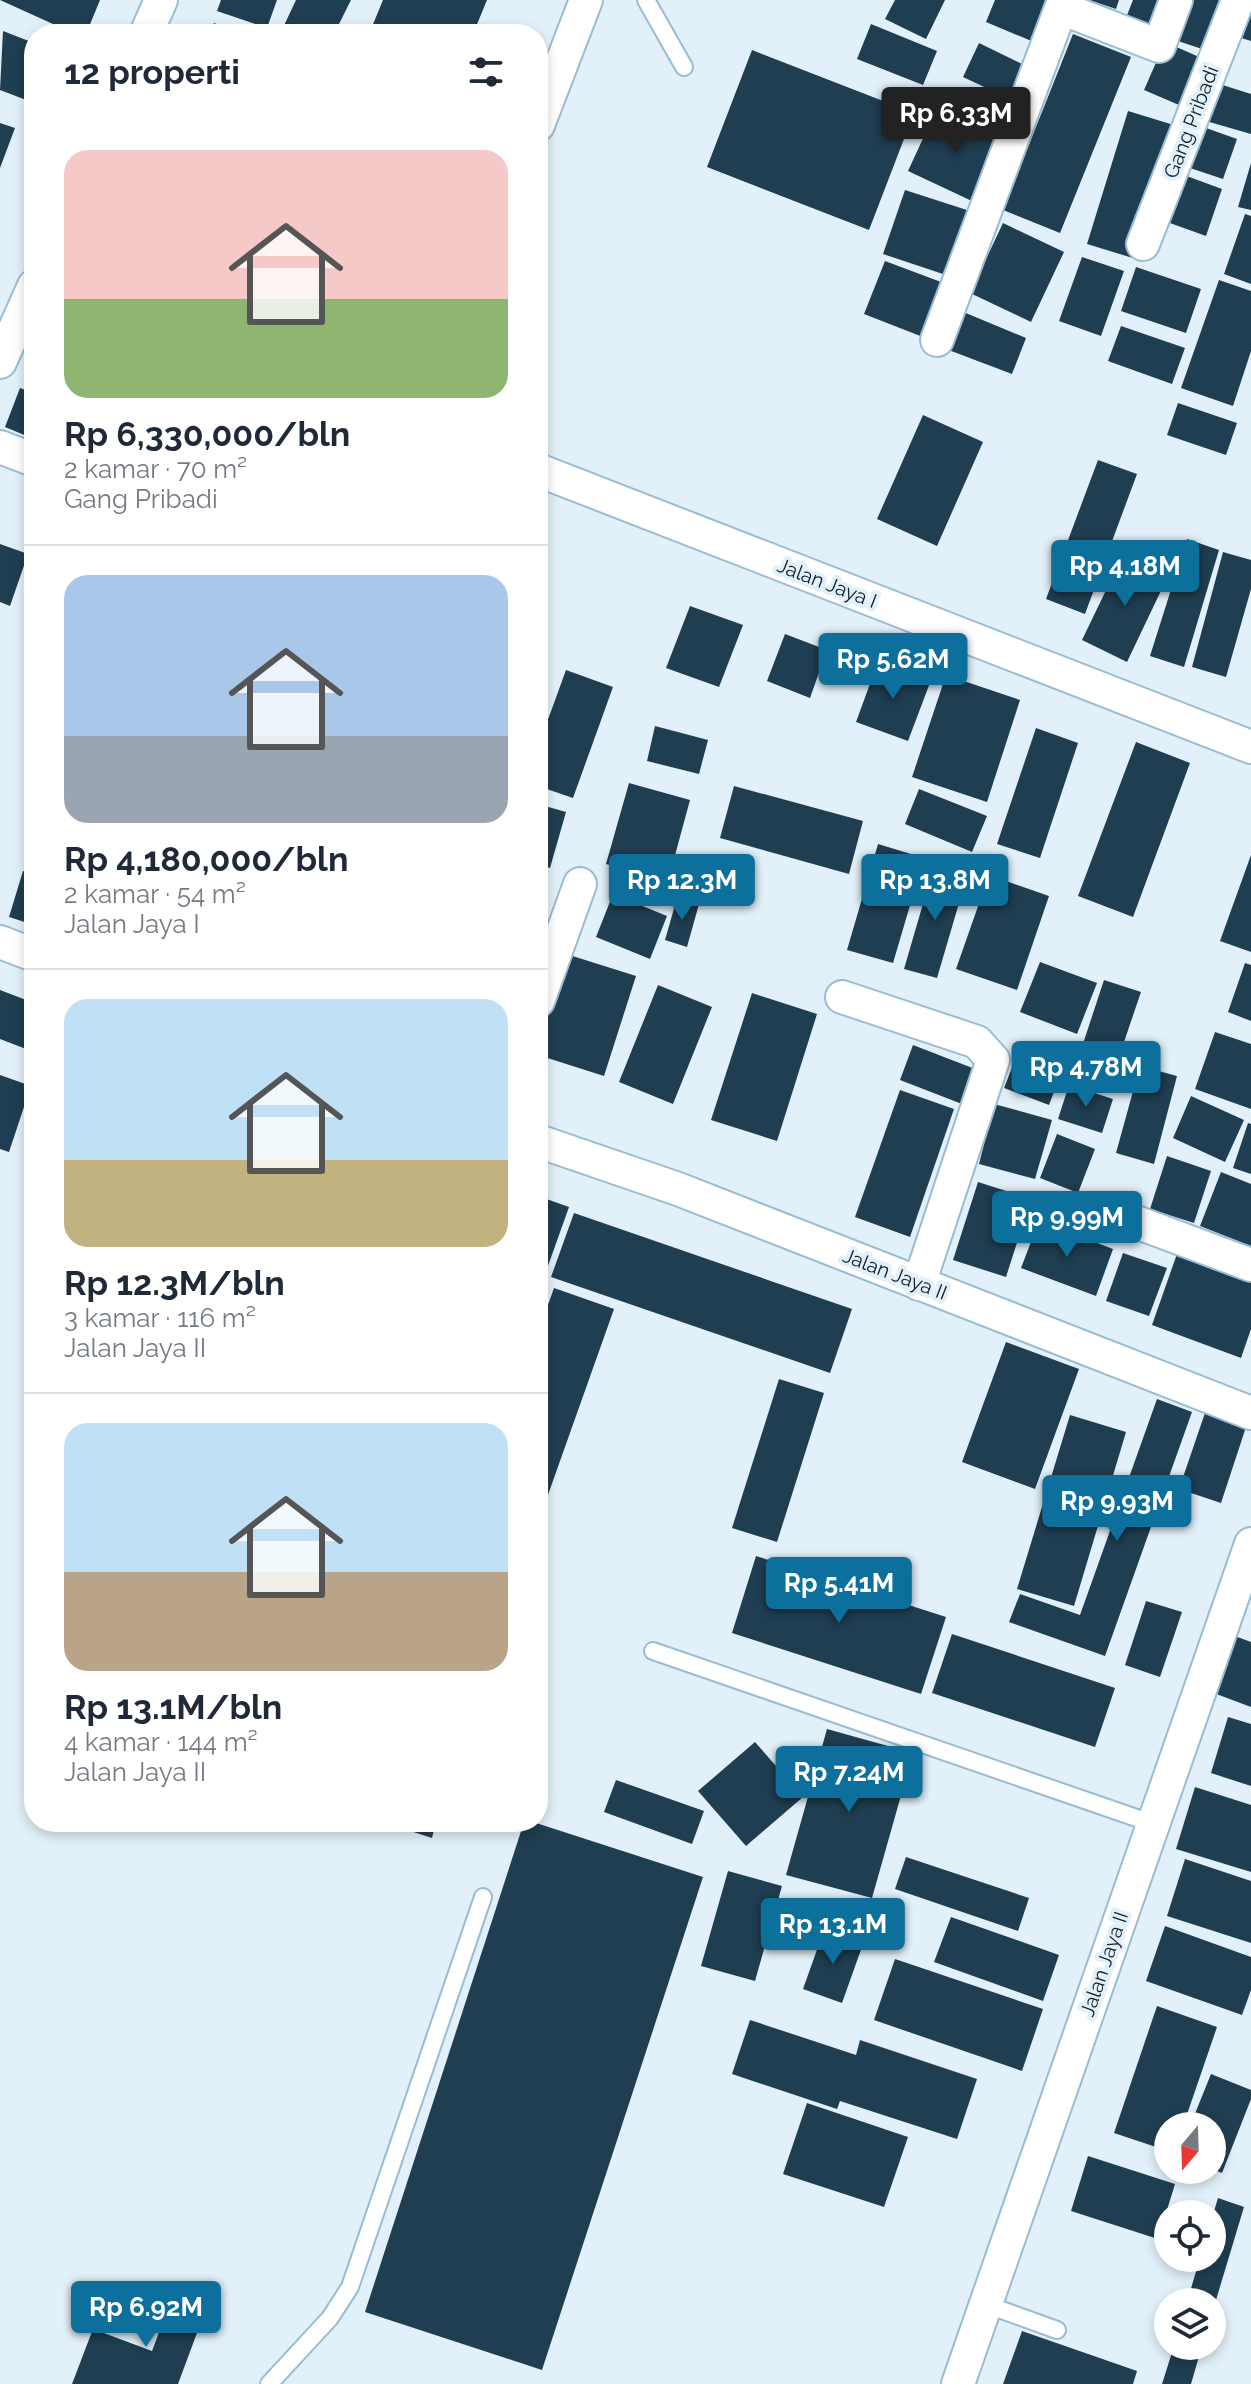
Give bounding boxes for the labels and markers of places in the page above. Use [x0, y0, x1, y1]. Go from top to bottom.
pin: Rp 6.33M [873, 87, 1039, 155]
pin: Rp 4.18M [1042, 540, 1208, 608]
pin: Rp 5.62M [810, 633, 976, 701]
pin: Rp 12.3M [599, 854, 765, 922]
pin: Rp 13.8M [852, 854, 1018, 922]
pin: Rp 4.78M [1003, 1041, 1169, 1109]
pin: Rp 9.99M [984, 1191, 1150, 1259]
pin: Rp 9.93M [1034, 1475, 1200, 1543]
pin: Rp 5.41M [756, 1557, 922, 1625]
pin: Rp 7.24M [766, 1746, 932, 1814]
pin: Rp 13.1M [750, 1898, 916, 1966]
pin: Rp 6.92M [63, 2281, 229, 2349]

